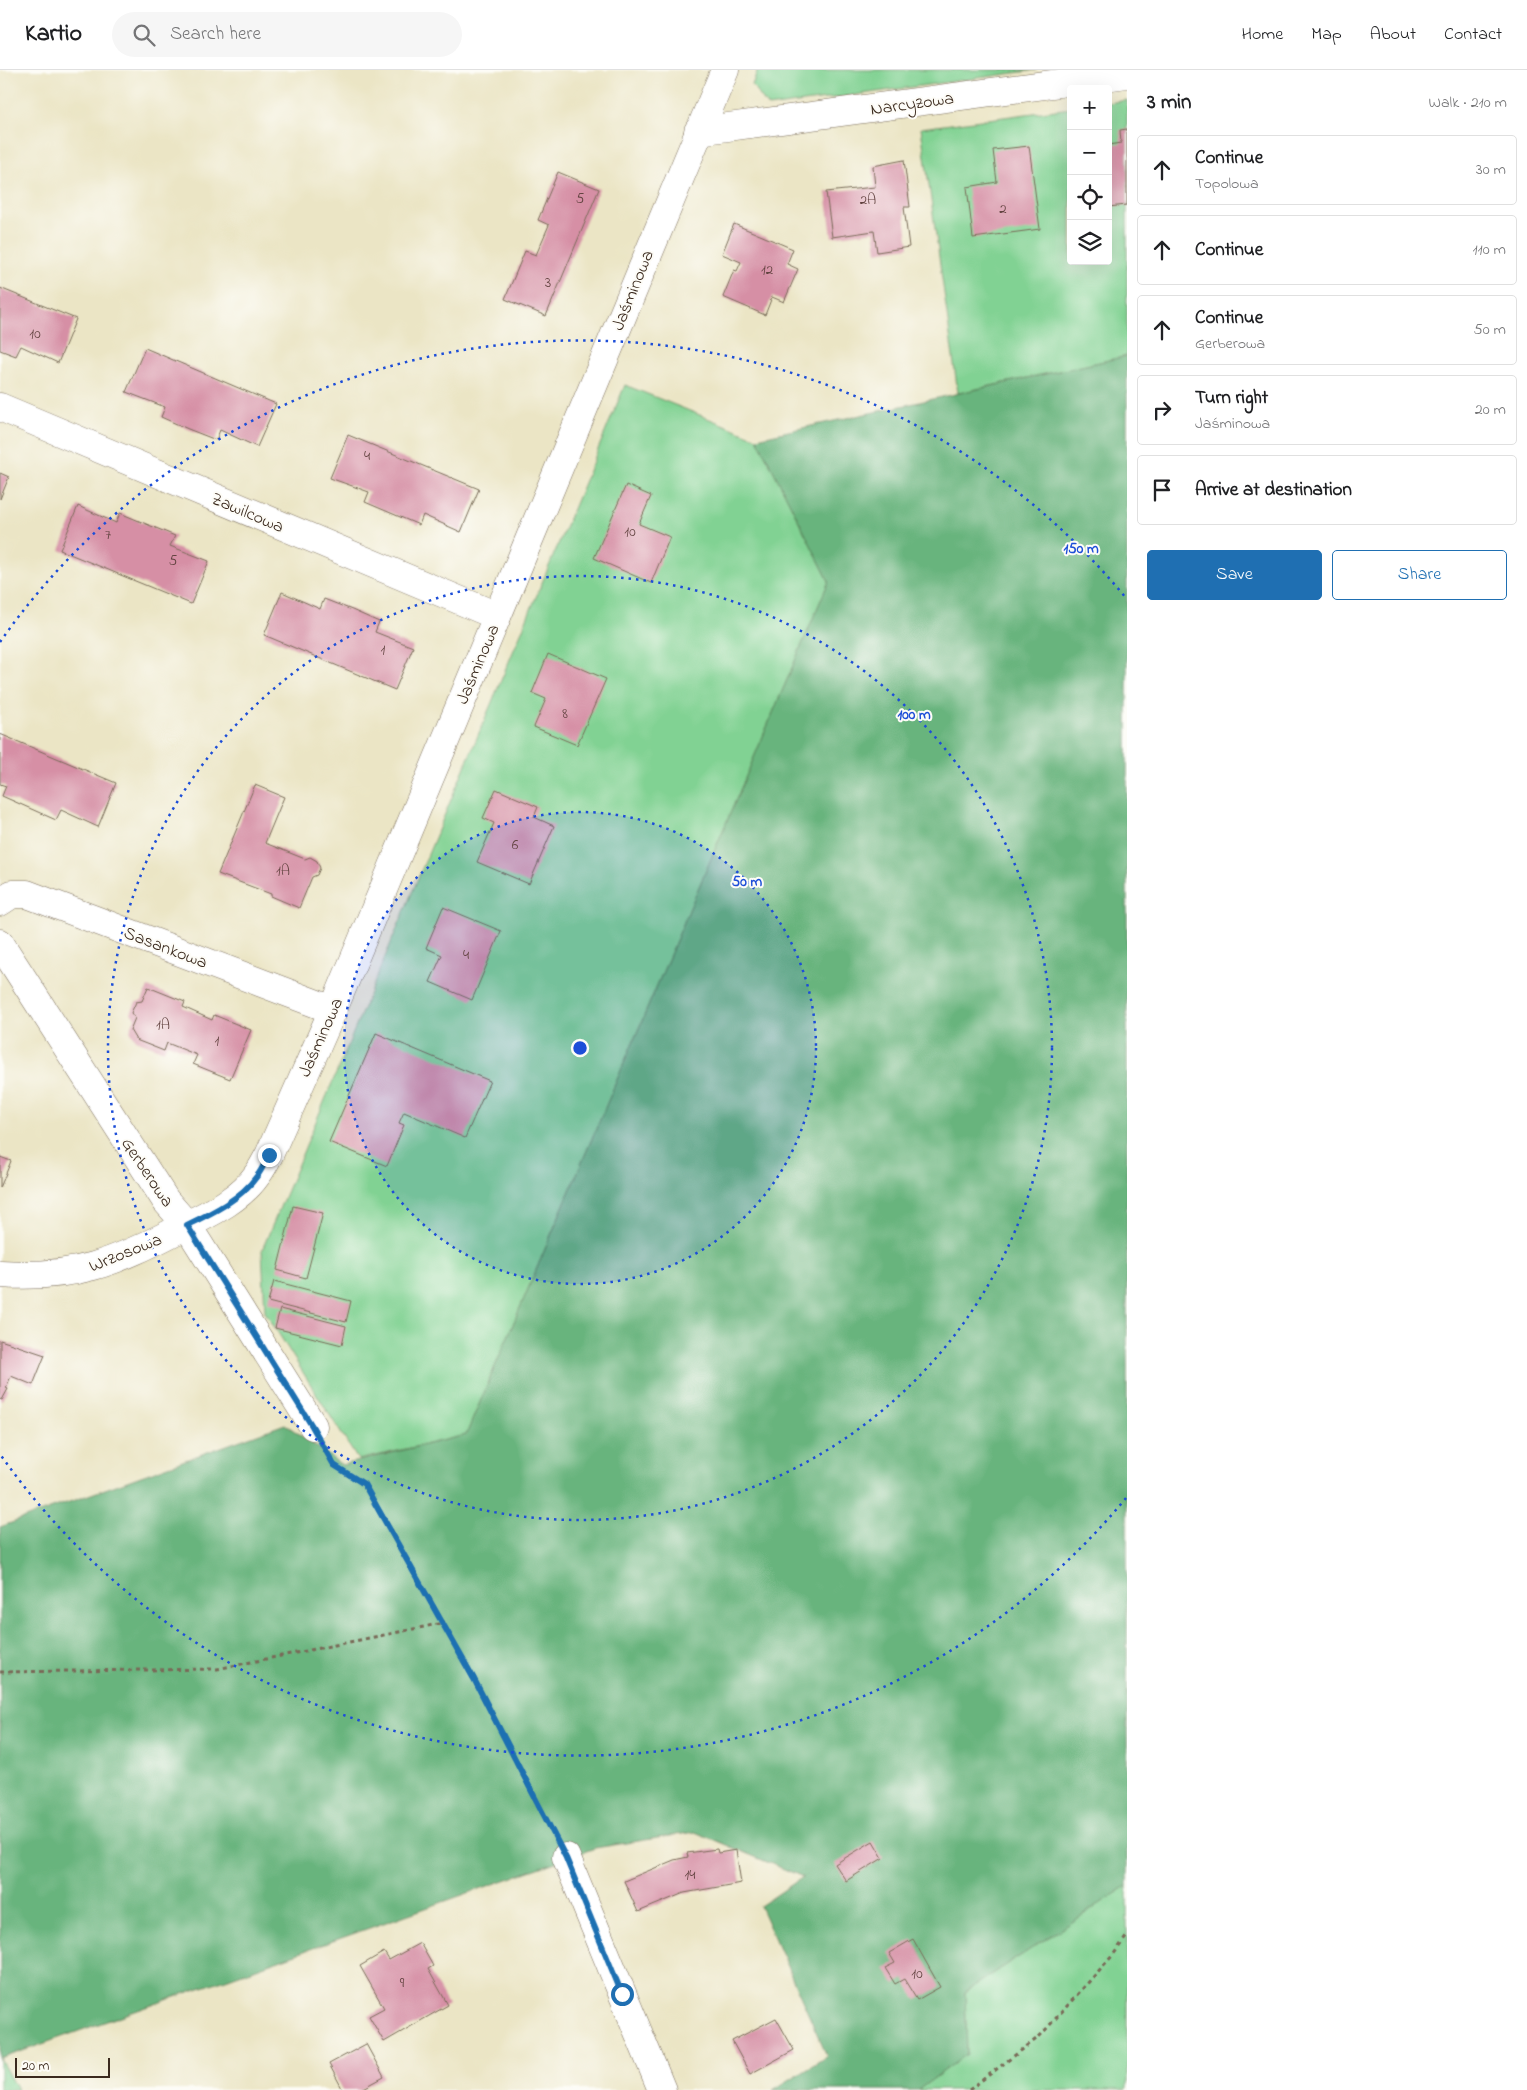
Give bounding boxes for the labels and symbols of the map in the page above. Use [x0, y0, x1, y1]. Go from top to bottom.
street label: Narcyzowa [869, 86, 956, 124]
house number: 5 [576, 188, 585, 210]
house number: 2A [860, 189, 876, 211]
house number: 2 [999, 198, 1007, 220]
street label: Jaśminowa [606, 247, 662, 335]
house number: 12 [761, 259, 774, 281]
house number: 3 [545, 272, 551, 294]
house number: 10 [29, 323, 41, 345]
house number: 4 [364, 445, 370, 467]
street label: Zawilcowa [207, 487, 288, 541]
house number: 10 [624, 521, 636, 543]
house number: 7 [105, 524, 111, 546]
text: 150 m [1063, 538, 1099, 560]
house number: 5 [169, 550, 178, 572]
street label: Jaśminowa [450, 621, 507, 709]
house number: 1 [381, 639, 386, 661]
house number: 8 [562, 703, 568, 725]
text: 100 m [897, 704, 931, 726]
house number: 6 [512, 834, 519, 856]
house number: 1A [276, 860, 290, 882]
text: 50 m [732, 871, 763, 893]
street label: Sasankowa [120, 921, 211, 977]
house number: 4 [463, 944, 469, 966]
street label: Jaśminowa [293, 994, 351, 1082]
house number: 1A [156, 1014, 170, 1036]
house number: 1 [215, 1030, 220, 1052]
centre of rings [571, 1039, 589, 1057]
street label: Gerberowa [113, 1133, 179, 1213]
route end [258, 1144, 281, 1167]
street label: Wrzosowa [85, 1227, 166, 1280]
house number: 14 [685, 1864, 695, 1886]
house number: 10 [911, 1963, 923, 1985]
house number: 9 [400, 1972, 405, 1994]
route start [611, 1983, 634, 2006]
scale bar [15, 2055, 110, 2078]

